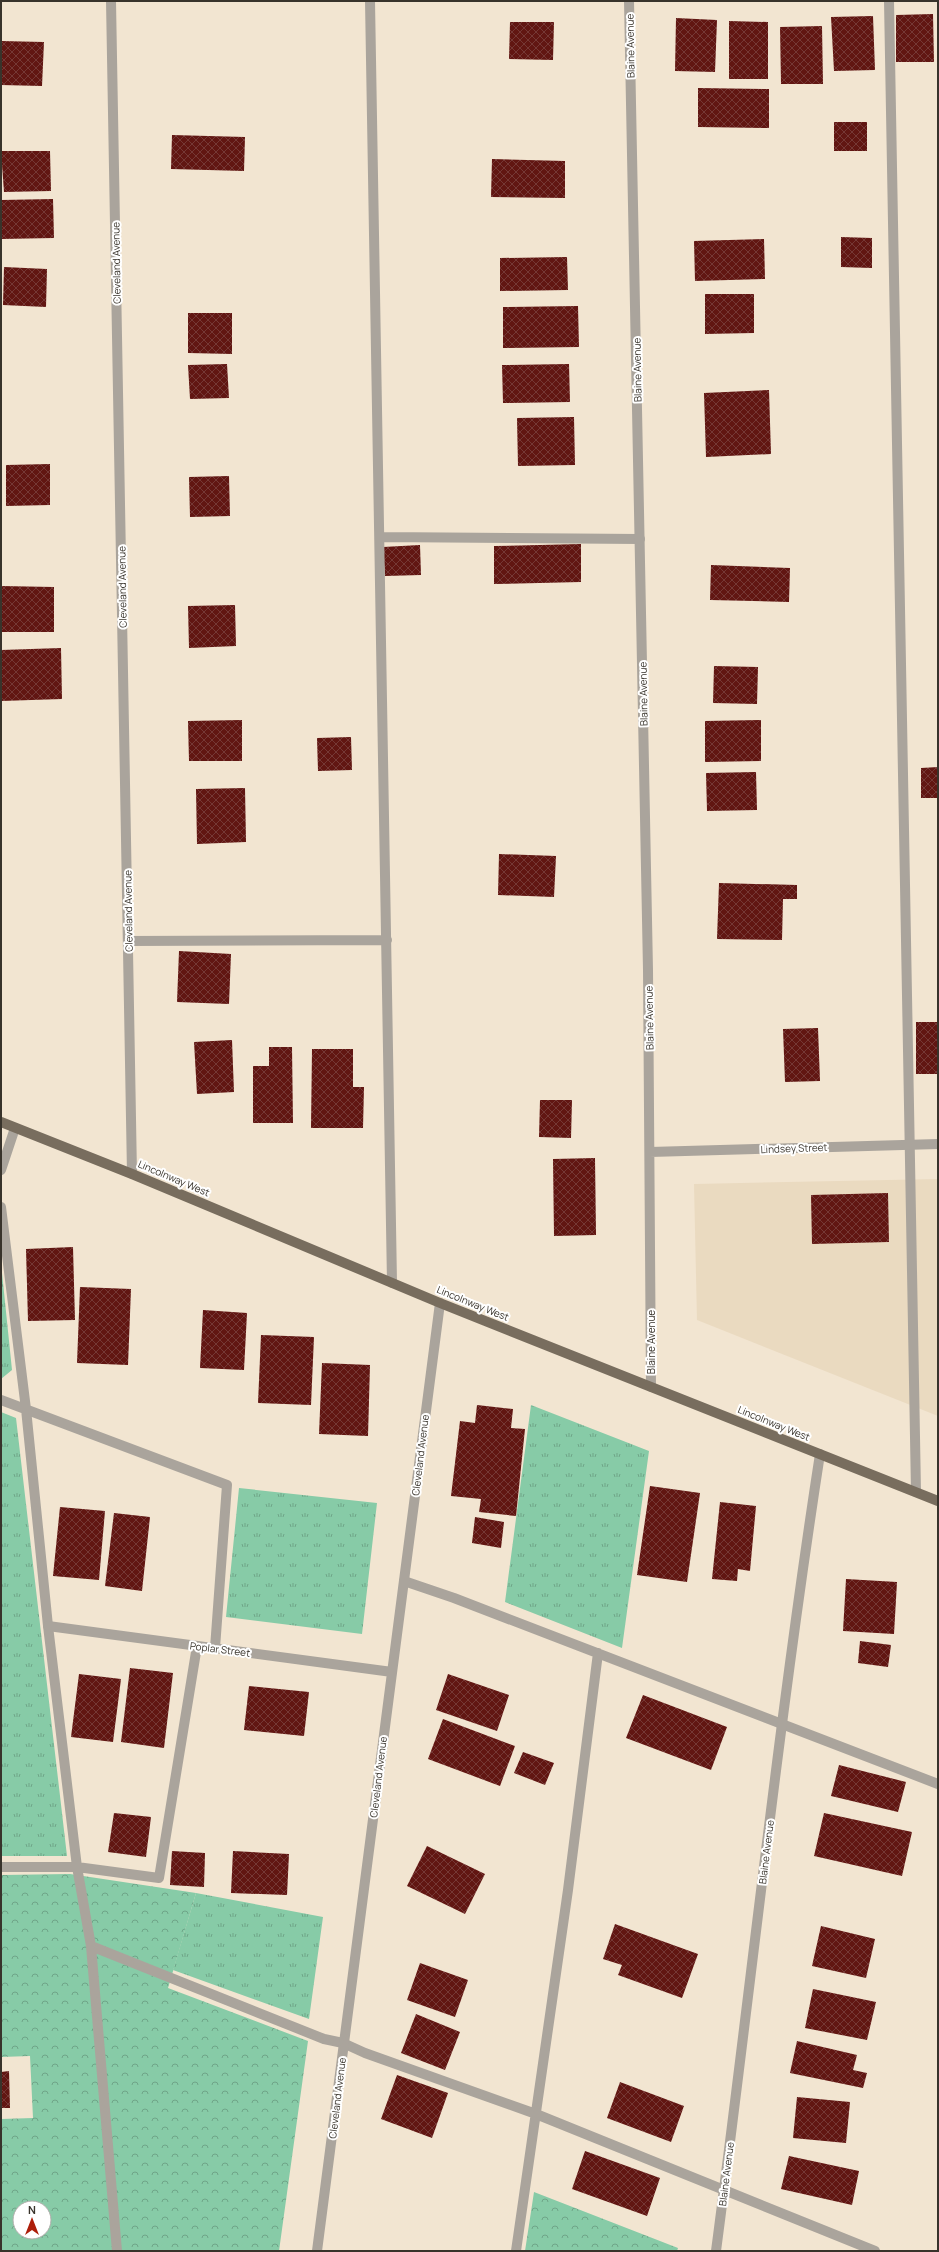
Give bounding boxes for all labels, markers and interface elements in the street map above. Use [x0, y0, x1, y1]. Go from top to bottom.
street label: Blaine Avenue [622, 14, 638, 78]
street label: Cleveland Avenue [108, 222, 124, 304]
street label: Blaine Avenue [629, 338, 645, 402]
street label: Cleveland Avenue [114, 546, 130, 628]
street label: Blaine Avenue [635, 662, 651, 726]
street label: Cleveland Avenue [120, 870, 136, 952]
street label: Blaine Avenue [641, 986, 657, 1050]
street label: Lindsey Street [760, 1140, 828, 1156]
street label: Lincolnway West [136, 1157, 212, 1199]
street label: Lincolnway West [435, 1282, 511, 1324]
street label: Blaine Avenue [644, 1310, 658, 1374]
street label: Lincolnway West [736, 1402, 812, 1444]
street label: Cleveland Avenue [408, 1413, 432, 1496]
street label: Poplar Street [189, 1638, 251, 1660]
street label: Cleveland Avenue [366, 1735, 390, 1818]
street label: Blaine Avenue [755, 1819, 777, 1885]
street label: Cleveland Avenue [325, 2056, 349, 2139]
street label: Blaine Avenue [715, 2141, 737, 2207]
north arrow [12, 2200, 52, 2240]
text: N [28, 2202, 36, 2217]

